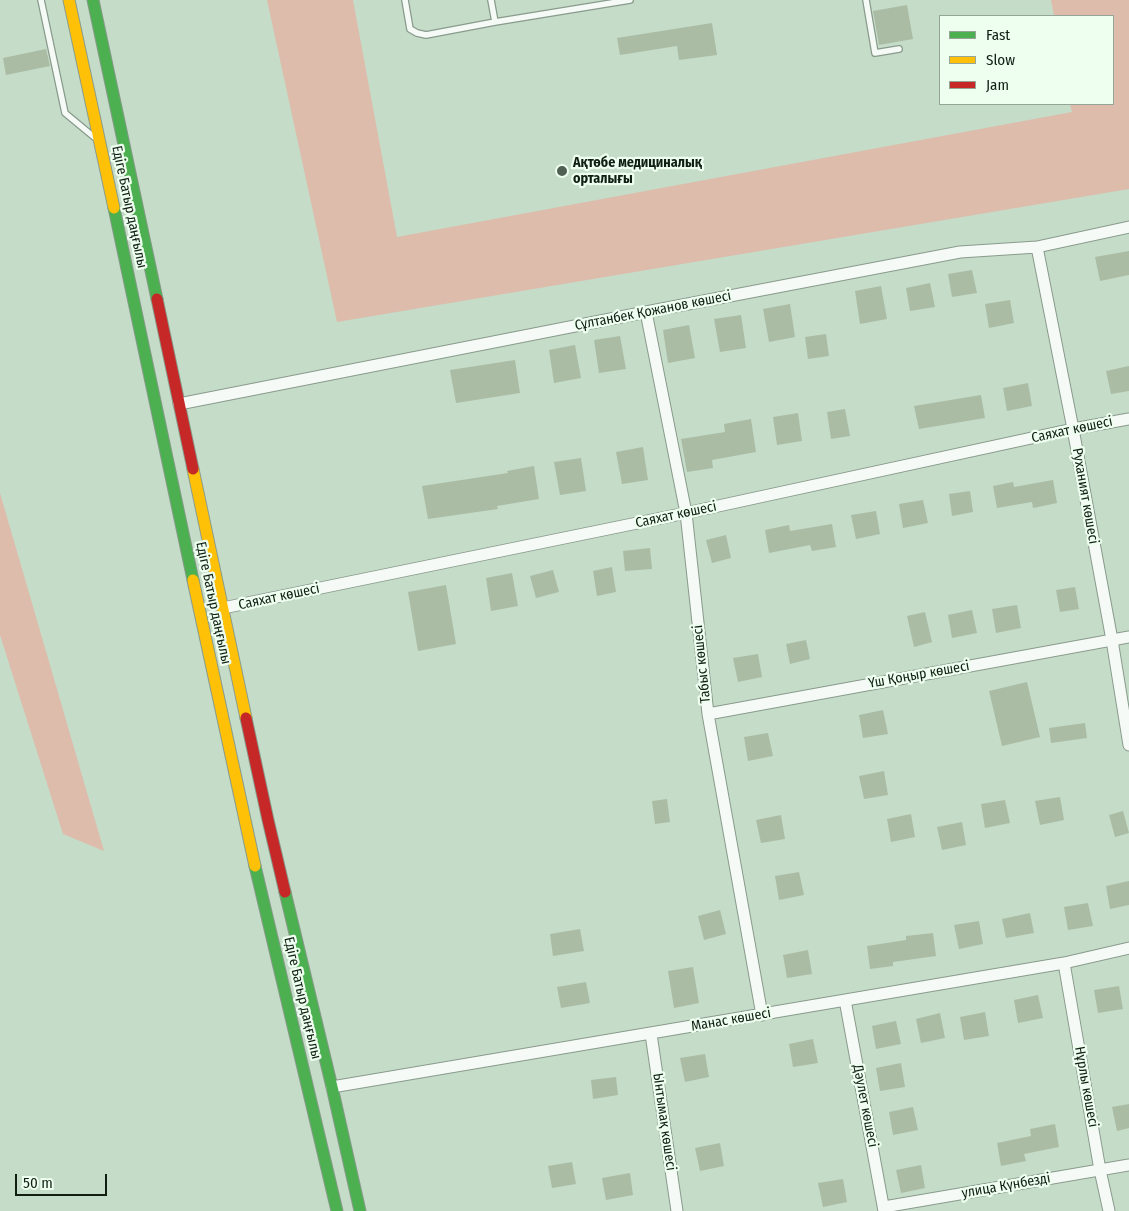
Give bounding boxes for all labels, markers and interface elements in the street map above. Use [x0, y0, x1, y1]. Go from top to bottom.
legend [939, 15, 1114, 105]
text: Fast [986, 26, 1010, 44]
text: Slow [986, 51, 1015, 69]
text: Jam [986, 76, 1009, 94]
street label: Едіге Батыр даңғылы [108, 144, 150, 270]
place label: Ақтөбе медициналық орталығы [573, 155, 702, 188]
marker: Ақтөбе медициналық орталығы [555, 164, 569, 178]
street label: Сұлтанбек Қожанов көшесі [573, 288, 733, 334]
street label: Саяхат көшесі [1030, 413, 1114, 447]
street label: Руханият көшесі [1068, 447, 1102, 545]
street label: Саяхат көшесі [634, 498, 718, 532]
street label: Едіге Батыр даңғылы [192, 540, 234, 666]
street label: Саяхат көшесі [237, 580, 321, 614]
street label: Табыс көшесі [690, 624, 714, 704]
street label: Үш Қоңыр көшесі [867, 658, 971, 692]
street label: Едіге Батыр даңғылы [280, 935, 324, 1061]
street label: Манас көшесі [690, 1005, 772, 1035]
street label: Нұрлы көшесі [1071, 1045, 1101, 1129]
street label: Дәулет көшесі [849, 1063, 881, 1149]
street label: Ынтымақ көшесі [649, 1072, 679, 1172]
scale bar [18, 1164, 110, 1196]
street label: улица Күнбезді [960, 1170, 1052, 1202]
text: 50 m [23, 1174, 53, 1192]

